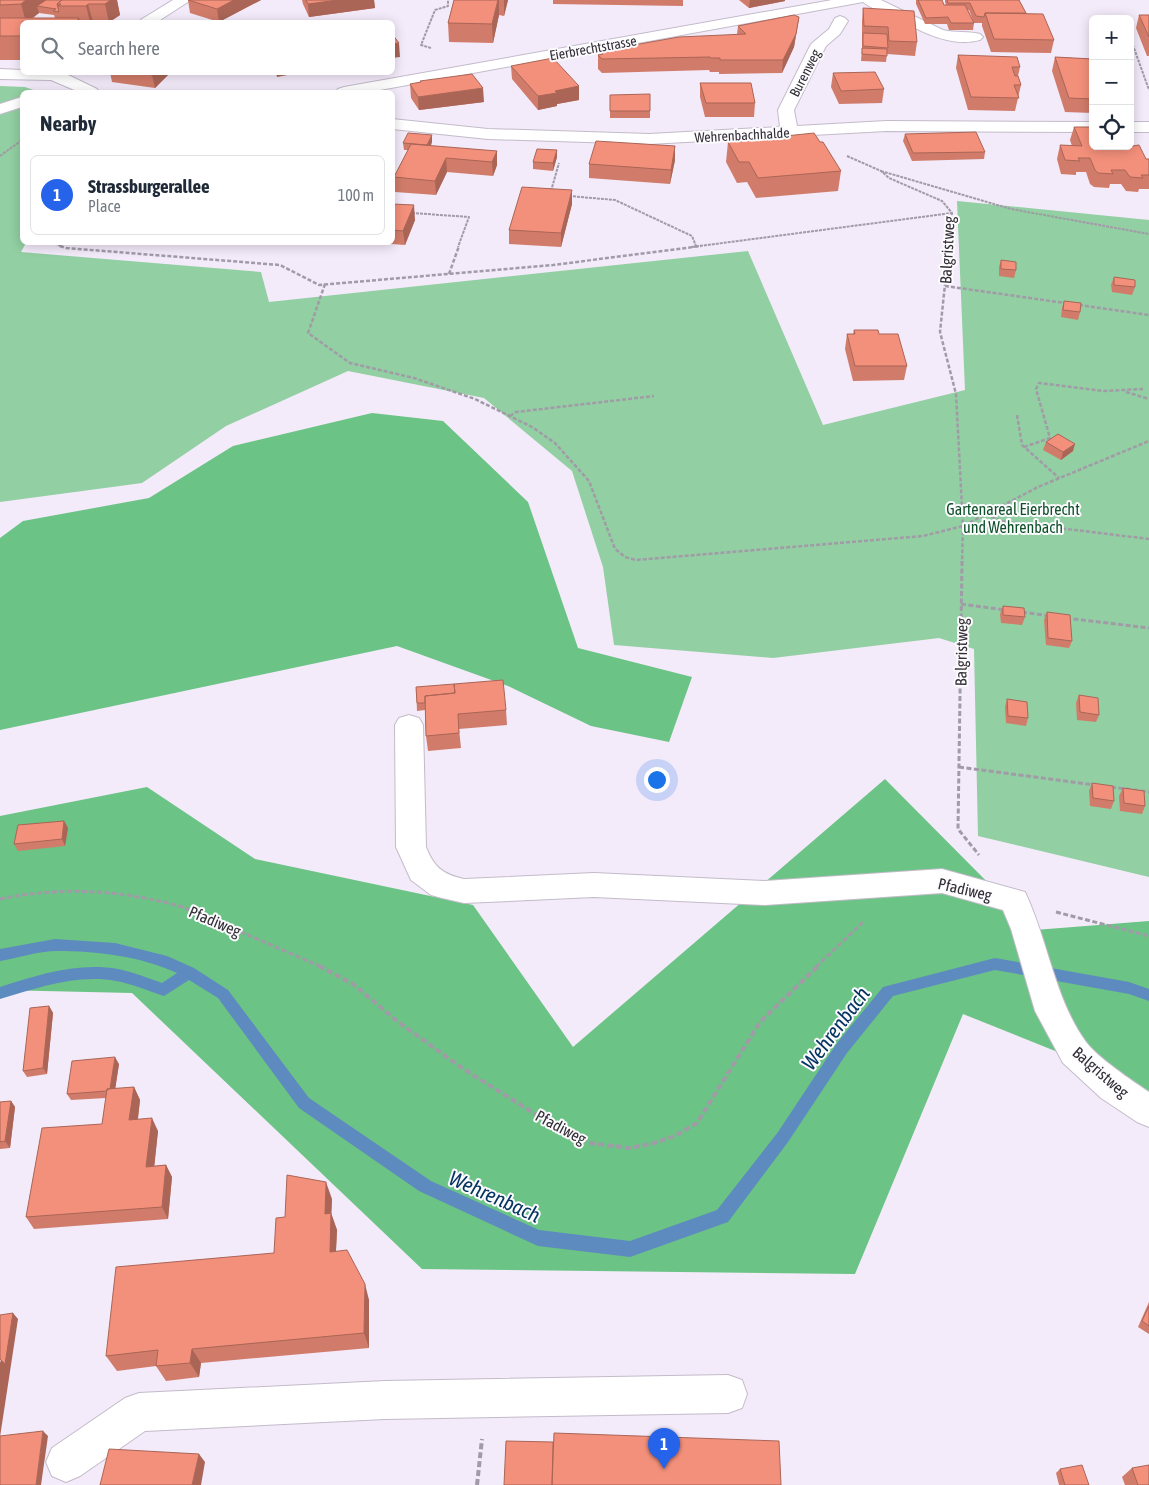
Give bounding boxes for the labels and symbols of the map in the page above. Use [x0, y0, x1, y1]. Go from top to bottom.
street label: Eierbrechtstrasse [548, 32, 638, 64]
street label: Burenweg [786, 47, 824, 99]
street label: Wehrenbachhalde [694, 125, 790, 145]
street label: Balgristweg [936, 215, 959, 285]
park label: Gartenareal Eierbrecht und Wehrenbach [946, 500, 1080, 536]
street label: Balgristweg [951, 618, 972, 686]
your location [644, 767, 670, 793]
street label: Pfadiweg [936, 874, 994, 905]
street label: Pfadiweg [186, 902, 244, 941]
water label: Wehrenbach [796, 982, 874, 1074]
street label: Balgristweg [1069, 1043, 1133, 1102]
street label: Pfadiweg [532, 1106, 589, 1149]
water label: Wehrenbach [446, 1165, 544, 1227]
pin: 1 [648, 1428, 680, 1469]

